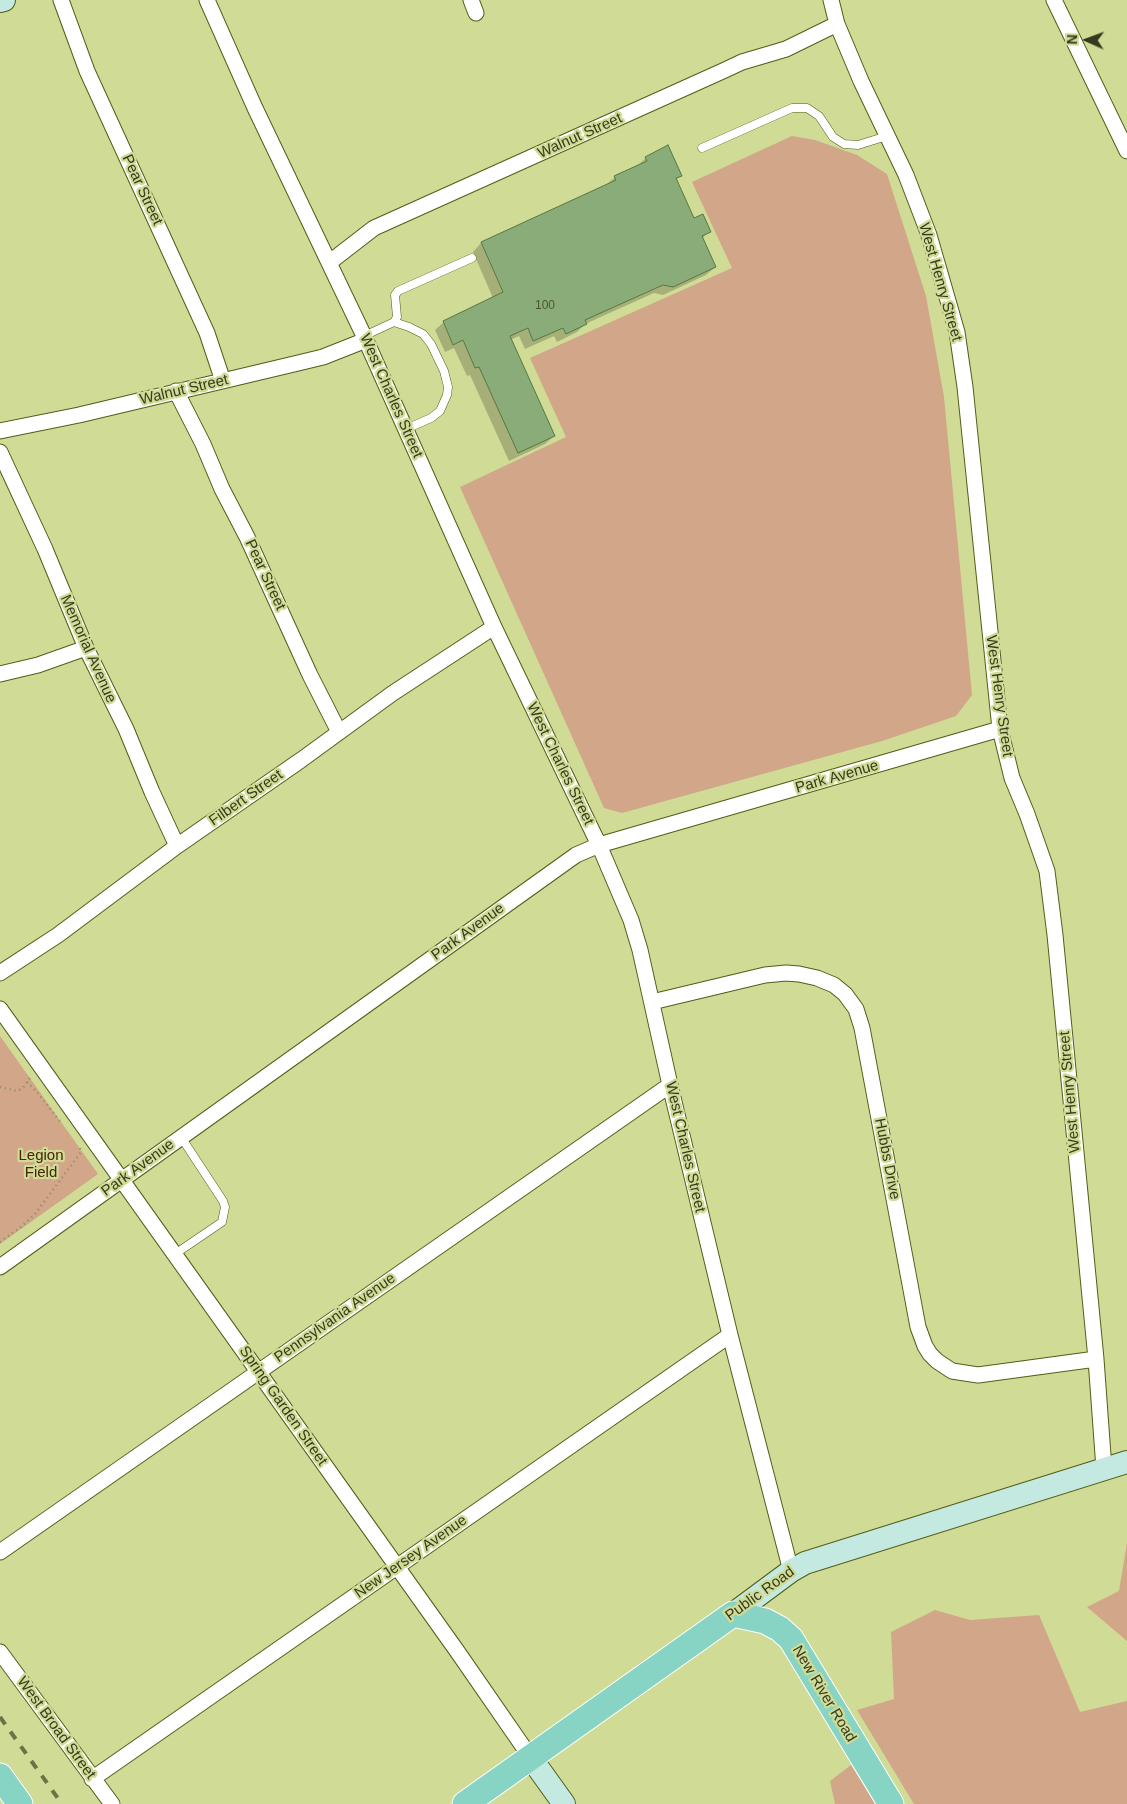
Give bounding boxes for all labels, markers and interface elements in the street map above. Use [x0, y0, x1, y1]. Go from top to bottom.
north arrow [1062, 15, 1112, 65]
text: N [1064, 34, 1080, 45]
street label: Walnut Street [535, 109, 625, 163]
street label: Pear Street [118, 152, 166, 228]
street label: West Henry Street [914, 221, 966, 343]
house number: 100 [535, 299, 555, 313]
street label: West Charles Street [356, 331, 426, 461]
street label: Walnut Street [138, 371, 230, 409]
street label: Pear Street [241, 537, 289, 613]
street label: Memorial Avenue [56, 592, 120, 706]
street label: West Henry Street [982, 634, 1016, 758]
street label: West Charles Street [523, 700, 597, 828]
street label: Park Avenue [793, 757, 881, 797]
street label: Filbert Street [206, 766, 286, 830]
street label: Park Avenue [428, 900, 508, 964]
street label: West Henry Street [1056, 1030, 1084, 1154]
street label: West Charles Street [661, 1080, 709, 1214]
street label: Hubbs Drive [870, 1117, 904, 1201]
street label: Park Avenue [98, 1136, 178, 1200]
park label: Legion Field [18, 1147, 64, 1182]
street label: Pennsylvania Avenue [271, 1269, 399, 1367]
street label: Spring Garden Street [235, 1343, 331, 1469]
street label: New Jersey Avenue [351, 1511, 471, 1603]
street label: Public Road [722, 1563, 798, 1625]
street label: New River Road [788, 1643, 860, 1745]
street label: West Broad Street [13, 1673, 99, 1783]

